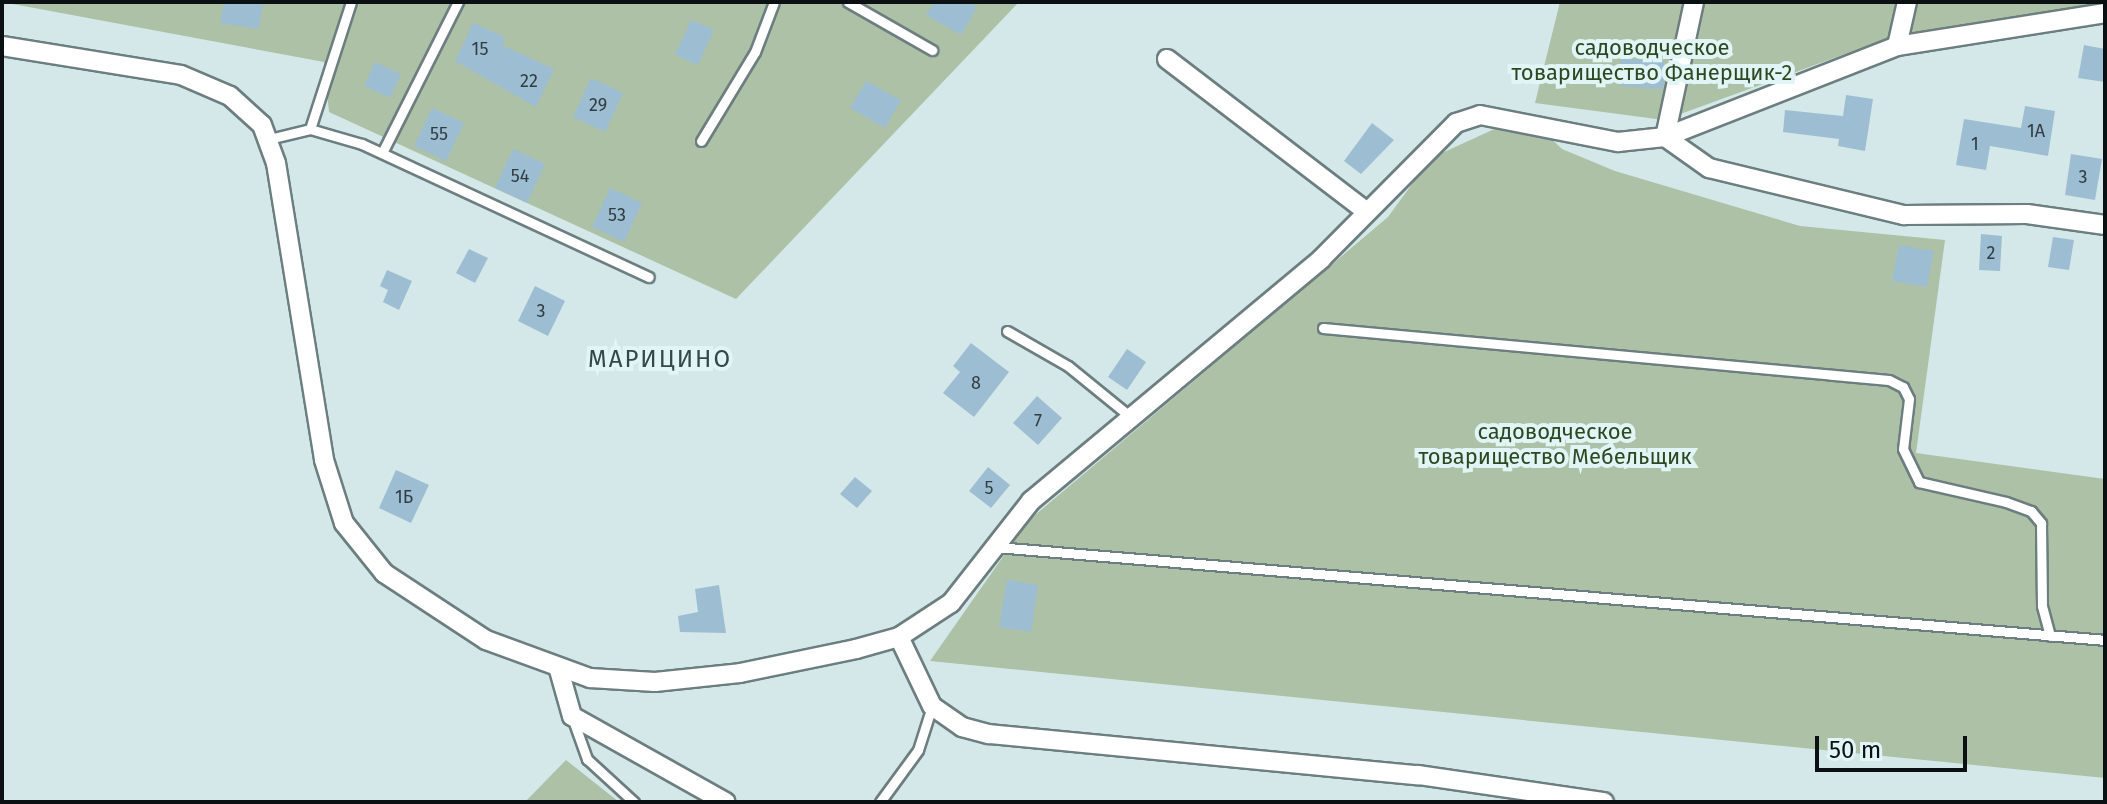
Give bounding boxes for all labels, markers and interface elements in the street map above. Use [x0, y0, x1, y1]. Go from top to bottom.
park label: садоводческое товарищество Фанерщик-2 [1511, 34, 1793, 86]
house number: 15 [472, 38, 488, 60]
house number: 22 [520, 70, 538, 92]
house number: 29 [589, 94, 607, 116]
house number: 1А [2027, 120, 2045, 142]
house number: 55 [430, 123, 448, 145]
house number: 1 [1971, 133, 1979, 155]
house number: 54 [511, 165, 529, 187]
house number: 3 [2079, 166, 2087, 188]
house number: 53 [608, 204, 626, 226]
house number: 2 [1987, 242, 1995, 264]
house number: 3 [537, 300, 545, 322]
district label: МАРИЦИНО [588, 346, 732, 374]
house number: 8 [971, 372, 981, 394]
house number: 7 [1034, 410, 1042, 432]
park label: садоводческое товарищество Мебельщик [1418, 418, 1692, 470]
house number: 5 [984, 477, 994, 499]
house number: 1Б [395, 486, 413, 508]
scale bar [1819, 720, 1971, 770]
text: 50 m [1829, 736, 1881, 764]

